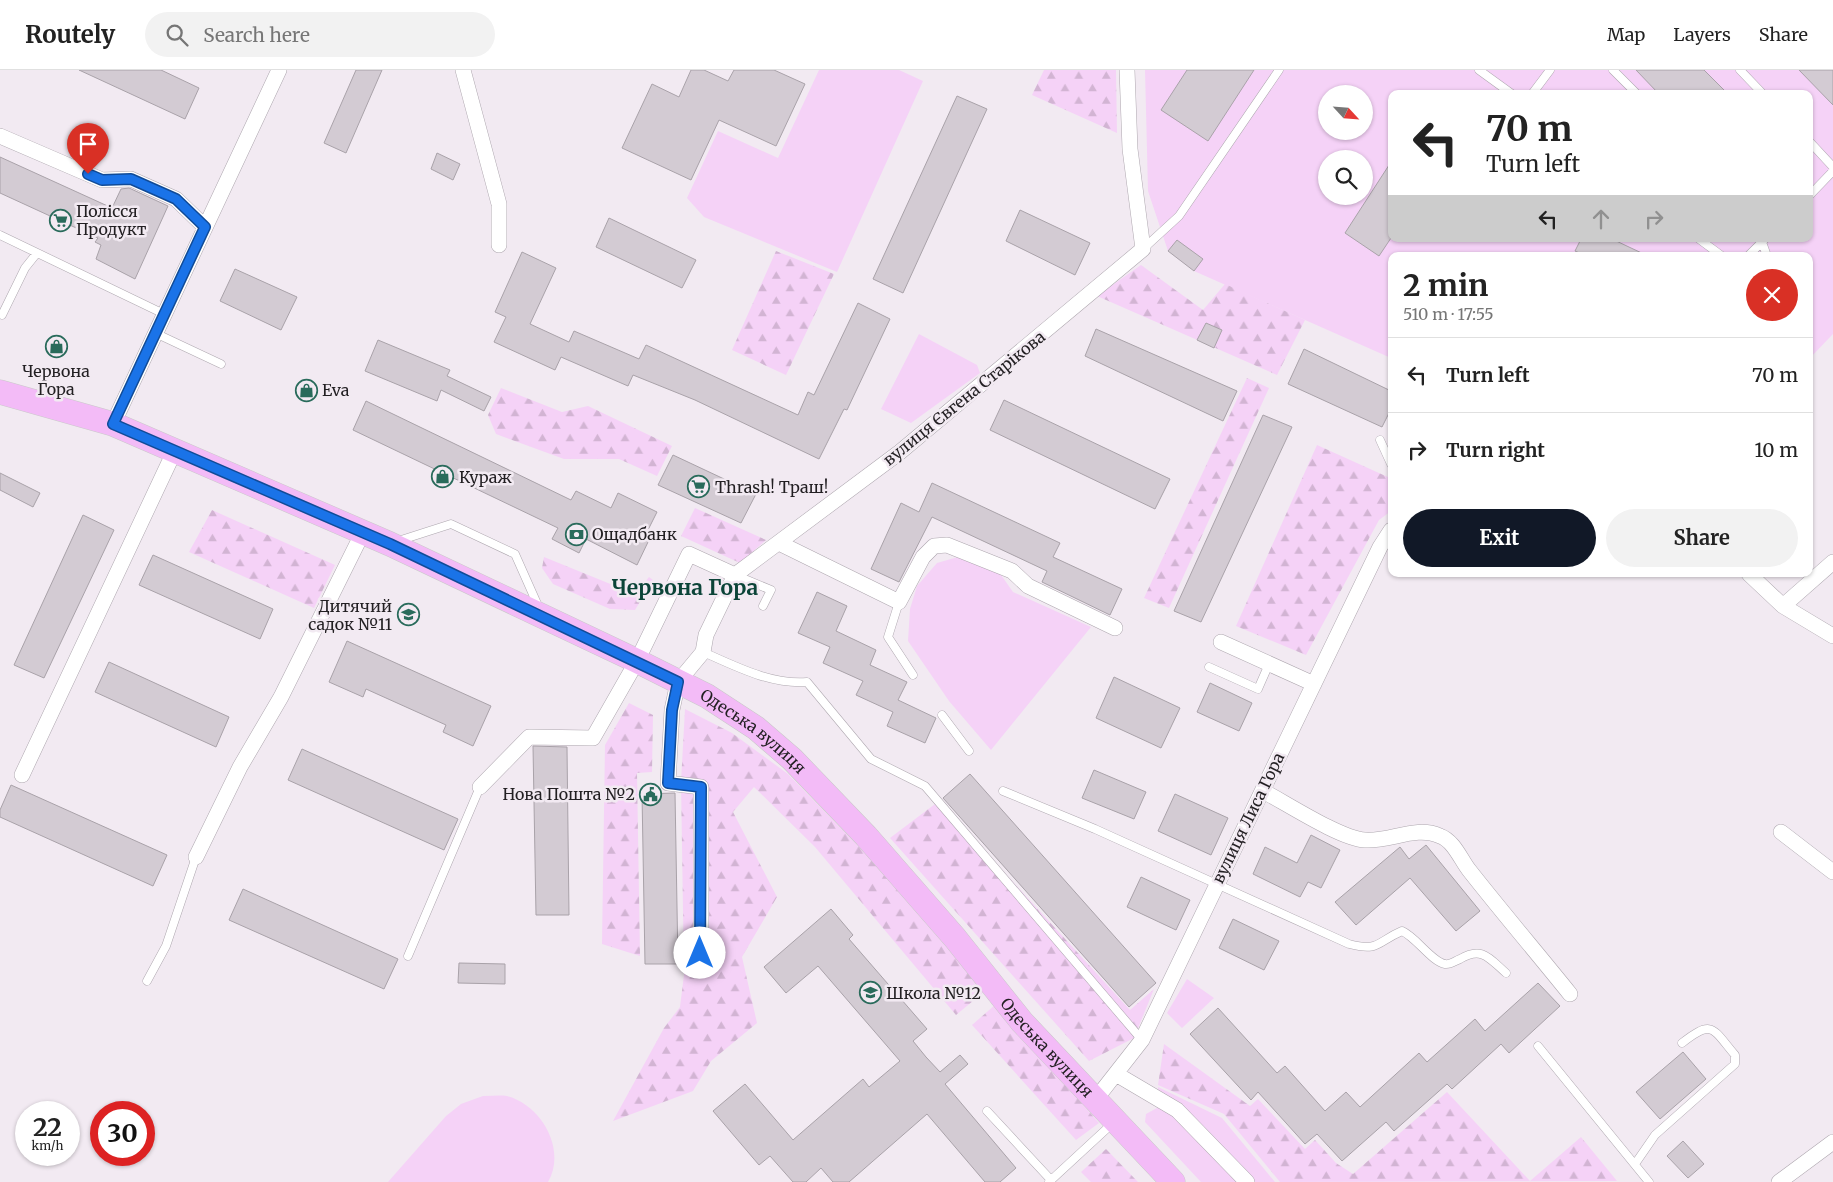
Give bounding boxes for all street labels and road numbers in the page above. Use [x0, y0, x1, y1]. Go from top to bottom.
street label: вулиця Євгена Старікова [879, 326, 1049, 469]
street label: Одеська вулиця [697, 684, 810, 778]
street label: вулиця Лиса Гора [1208, 749, 1289, 887]
street label: Одеська вулиця [996, 993, 1098, 1101]

